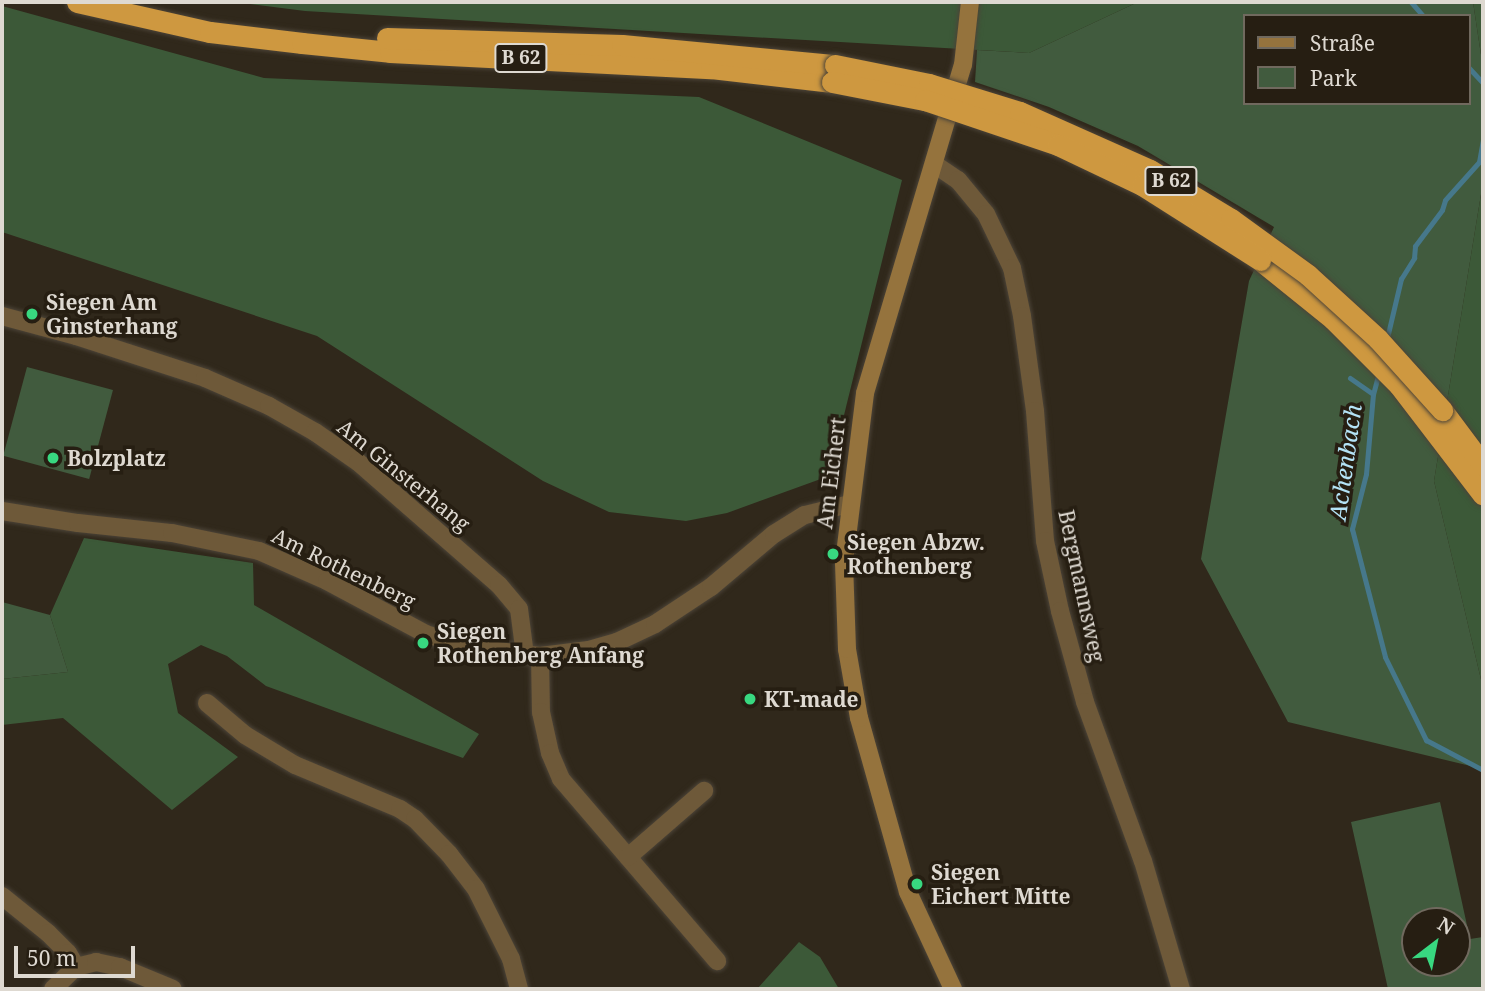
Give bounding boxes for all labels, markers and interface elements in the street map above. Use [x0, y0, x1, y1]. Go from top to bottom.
legend [1244, 14, 1471, 105]
text: Straße [1310, 29, 1375, 57]
road number: B 62 [493, 43, 549, 74]
text: Park [1310, 64, 1357, 92]
road number: B 62 [1143, 166, 1199, 196]
place label: Siegen Am Ginsterhang [46, 289, 178, 339]
marker: Siegen Am Ginsterhang [24, 306, 40, 322]
water label: Achenbach [1323, 402, 1367, 522]
street label: Am Ginsterhang [333, 414, 475, 536]
street label: Am Eichert [812, 416, 850, 530]
place label: Bolzplatz [67, 445, 166, 471]
marker: Bolzplatz [45, 450, 61, 466]
street label: Bergmannsweg [1054, 508, 1110, 664]
street label: Am Rothenberg [268, 522, 420, 614]
place label: Siegen Abzw. Rothenberg [847, 529, 985, 579]
marker: Siegen Abzw. Rothenberg [825, 546, 841, 562]
place label: Siegen Rothenberg Anfang [437, 618, 644, 668]
marker: Siegen Rothenberg Anfang [415, 635, 431, 651]
place label: KT-made [764, 686, 859, 712]
marker: KT-made [742, 691, 758, 707]
place label: Siegen Eichert Mitte [931, 859, 1071, 909]
marker: Siegen Eichert Mitte [909, 876, 925, 892]
north arrow [1401, 907, 1471, 977]
text: N [1433, 911, 1459, 941]
scale bar [18, 932, 138, 976]
text: 50 m [27, 944, 76, 972]

